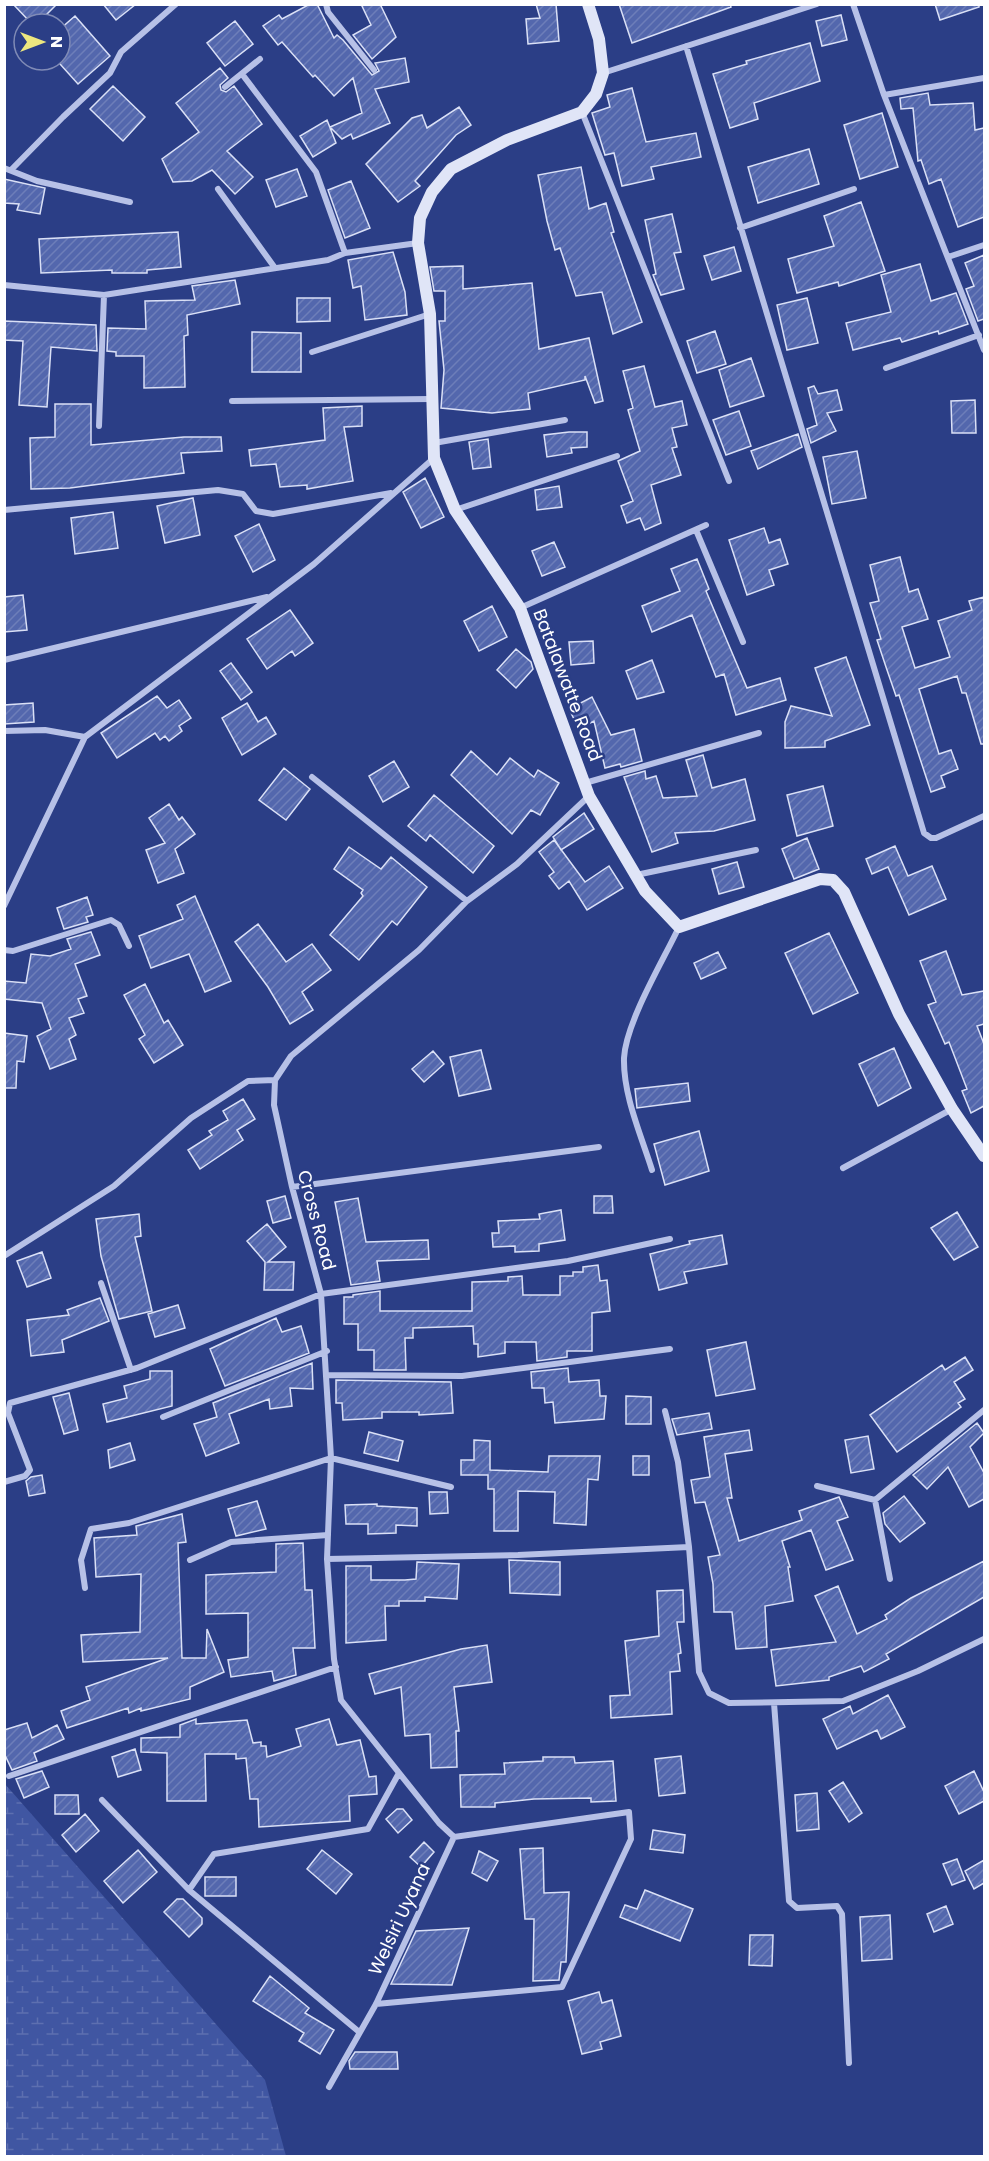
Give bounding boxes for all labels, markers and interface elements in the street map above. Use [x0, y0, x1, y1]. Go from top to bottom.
north arrow [12, 12, 72, 72]
text: N [45, 36, 68, 48]
street label: Batalawatte Road [527, 605, 609, 765]
street label: Cross Road [292, 1167, 342, 1273]
street label: Welsiri Uyana [362, 1859, 436, 1979]

